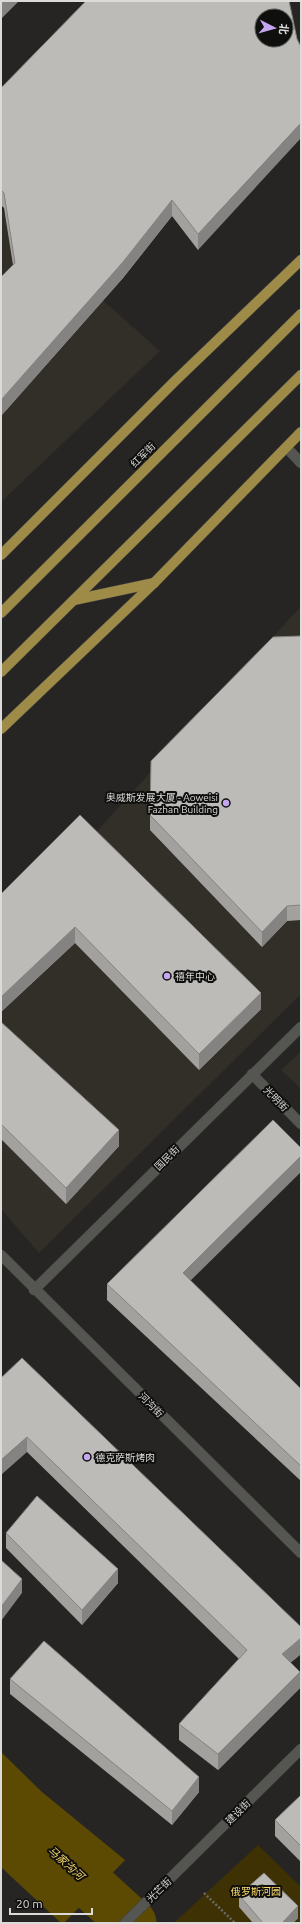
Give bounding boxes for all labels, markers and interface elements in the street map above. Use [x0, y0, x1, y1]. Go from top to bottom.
north arrow [254, 8, 294, 48]
text: 北 [277, 23, 290, 35]
street label: 红军街 [129, 441, 157, 469]
place label: 奥威斯发展大厦 - Aoweisi Fazhan Building [106, 792, 218, 815]
marker: 奥威斯发展大厦 - Aoweisi Fazhan Building [221, 798, 231, 808]
marker: 禧年中心 [162, 971, 172, 981]
place label: 禧年中心 [175, 971, 215, 982]
street label: 光明街 [262, 1085, 290, 1113]
street label: 国民街 [153, 1144, 181, 1172]
street label: 河沟街 [137, 1391, 165, 1419]
marker: 德克萨斯烤肉 [82, 1452, 92, 1462]
place label: 德克萨斯烤肉 [95, 1452, 155, 1463]
street label: 建设街 [224, 1798, 252, 1826]
water label: 马家沟河 [46, 1844, 88, 1884]
street label: 光芒街 [144, 1876, 174, 1904]
park label: 俄罗斯河园 [230, 1886, 281, 1897]
scale bar [10, 1890, 92, 1916]
text: 20 m [16, 1897, 43, 1910]

